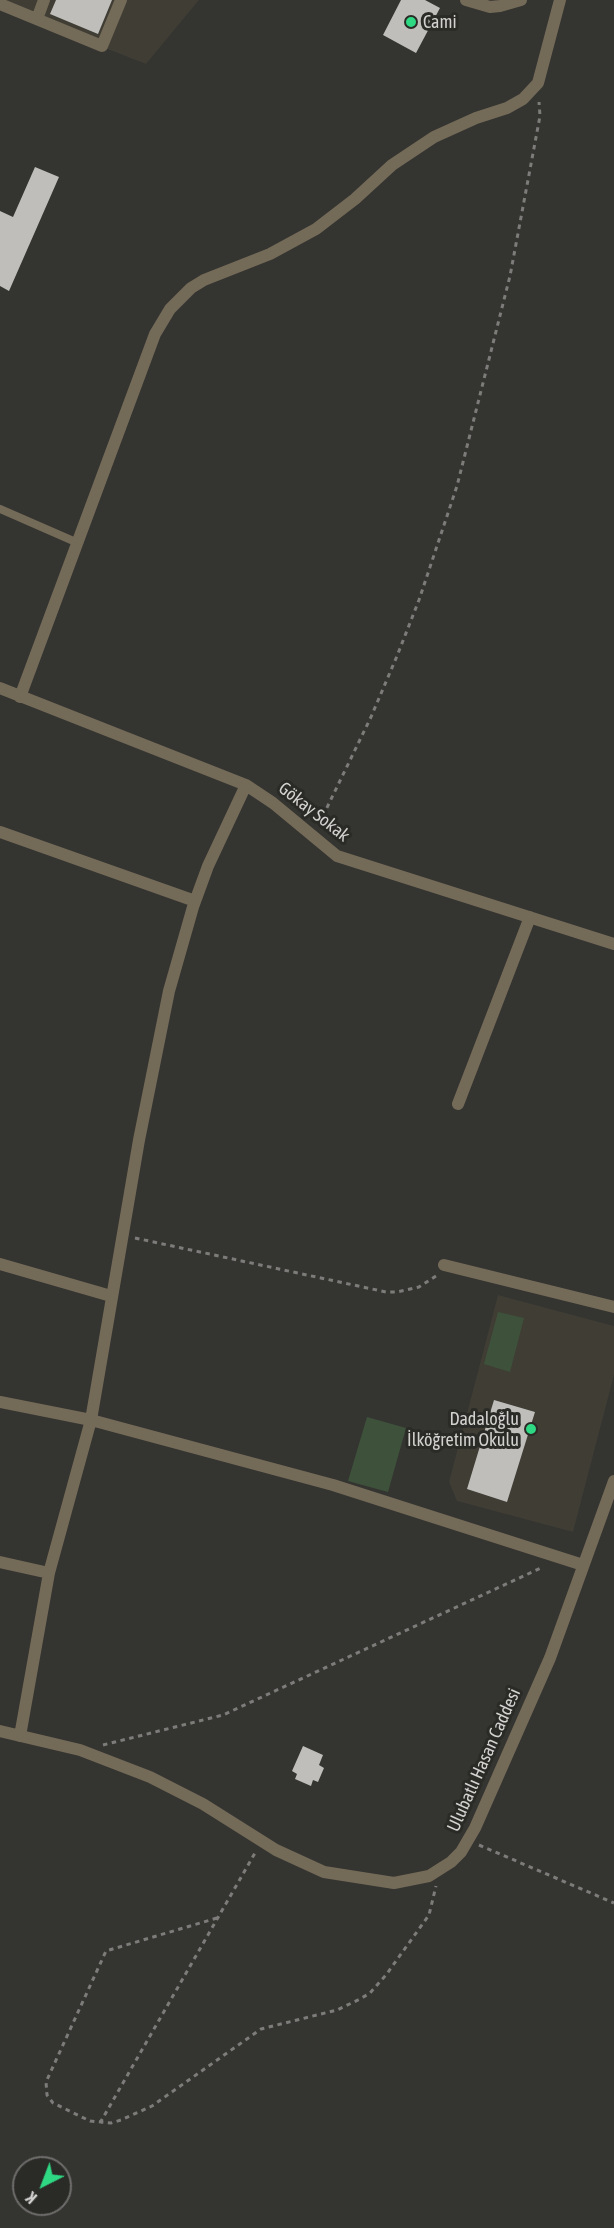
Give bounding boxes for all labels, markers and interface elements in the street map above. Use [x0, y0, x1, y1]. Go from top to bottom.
place label: Cami [423, 11, 457, 33]
marker: Cami [404, 15, 418, 29]
street label: Gökay Sokak [274, 778, 354, 846]
place label: Dadaloğlu İlköğretim Okulu [407, 1408, 519, 1450]
marker: Dadaloğlu İlköğretim Okulu [524, 1422, 538, 1436]
street label: Ulubatlı Hasan Caddesi [443, 1685, 525, 1835]
north arrow [12, 2156, 72, 2216]
text: K [22, 2189, 40, 2207]

